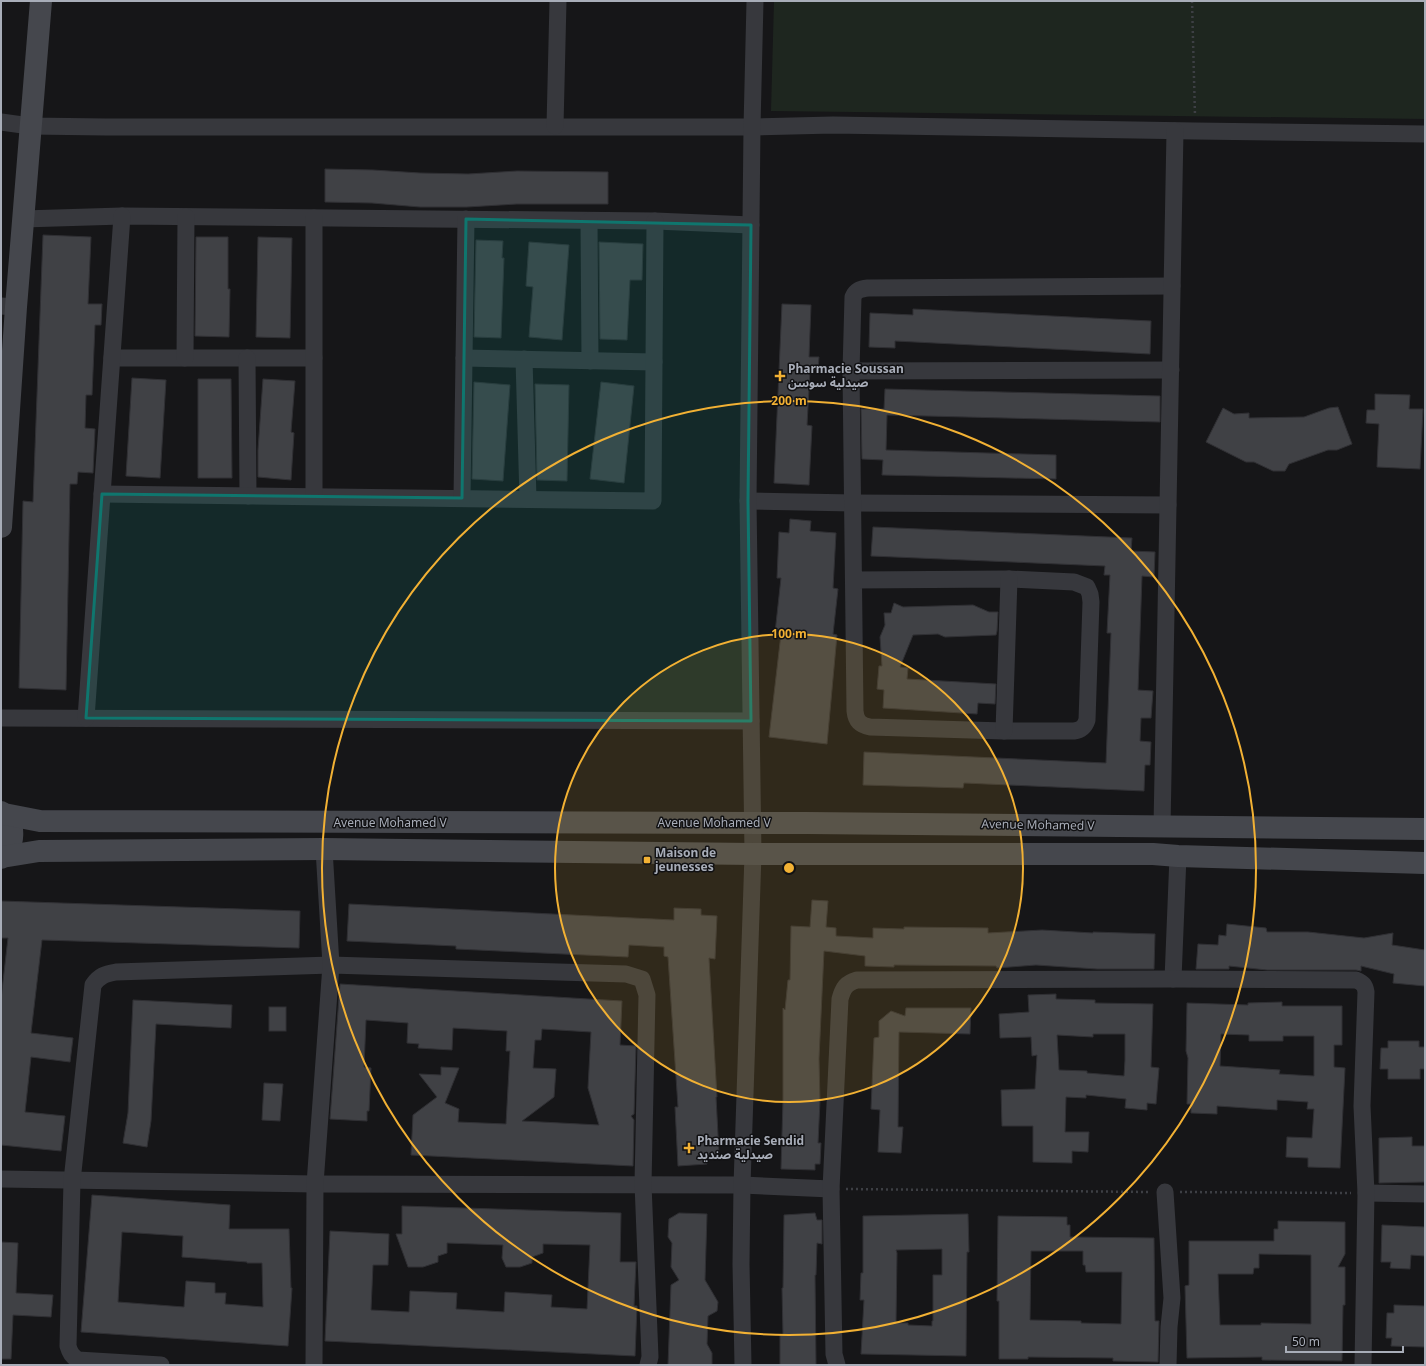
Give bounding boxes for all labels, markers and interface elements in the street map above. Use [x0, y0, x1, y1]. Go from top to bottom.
place label: Pharmacie Soussan صيدلية سوسن [788, 360, 904, 391]
marker: Pharmacie Soussan صيدلية سوسن [775, 371, 785, 381]
text: 200 m [771, 392, 807, 409]
text: 100 m [771, 625, 807, 642]
street label: Avenue Mohamed V [333, 814, 447, 831]
street label: Avenue Mohamed V [657, 814, 771, 831]
street label: Avenue Mohamed V [981, 815, 1096, 834]
place label: Maison de jeunesses [654, 844, 716, 875]
marker: Maison de jeunesses [642, 855, 652, 865]
centre of rings [782, 861, 796, 875]
place label: Pharmacie Sendid صيدلية صنديد [697, 1132, 804, 1163]
marker: Pharmacie Sendid صيدلية صنديد [684, 1143, 694, 1153]
scale bar [1286, 1328, 1403, 1354]
text: 50 m [1292, 1333, 1320, 1350]

